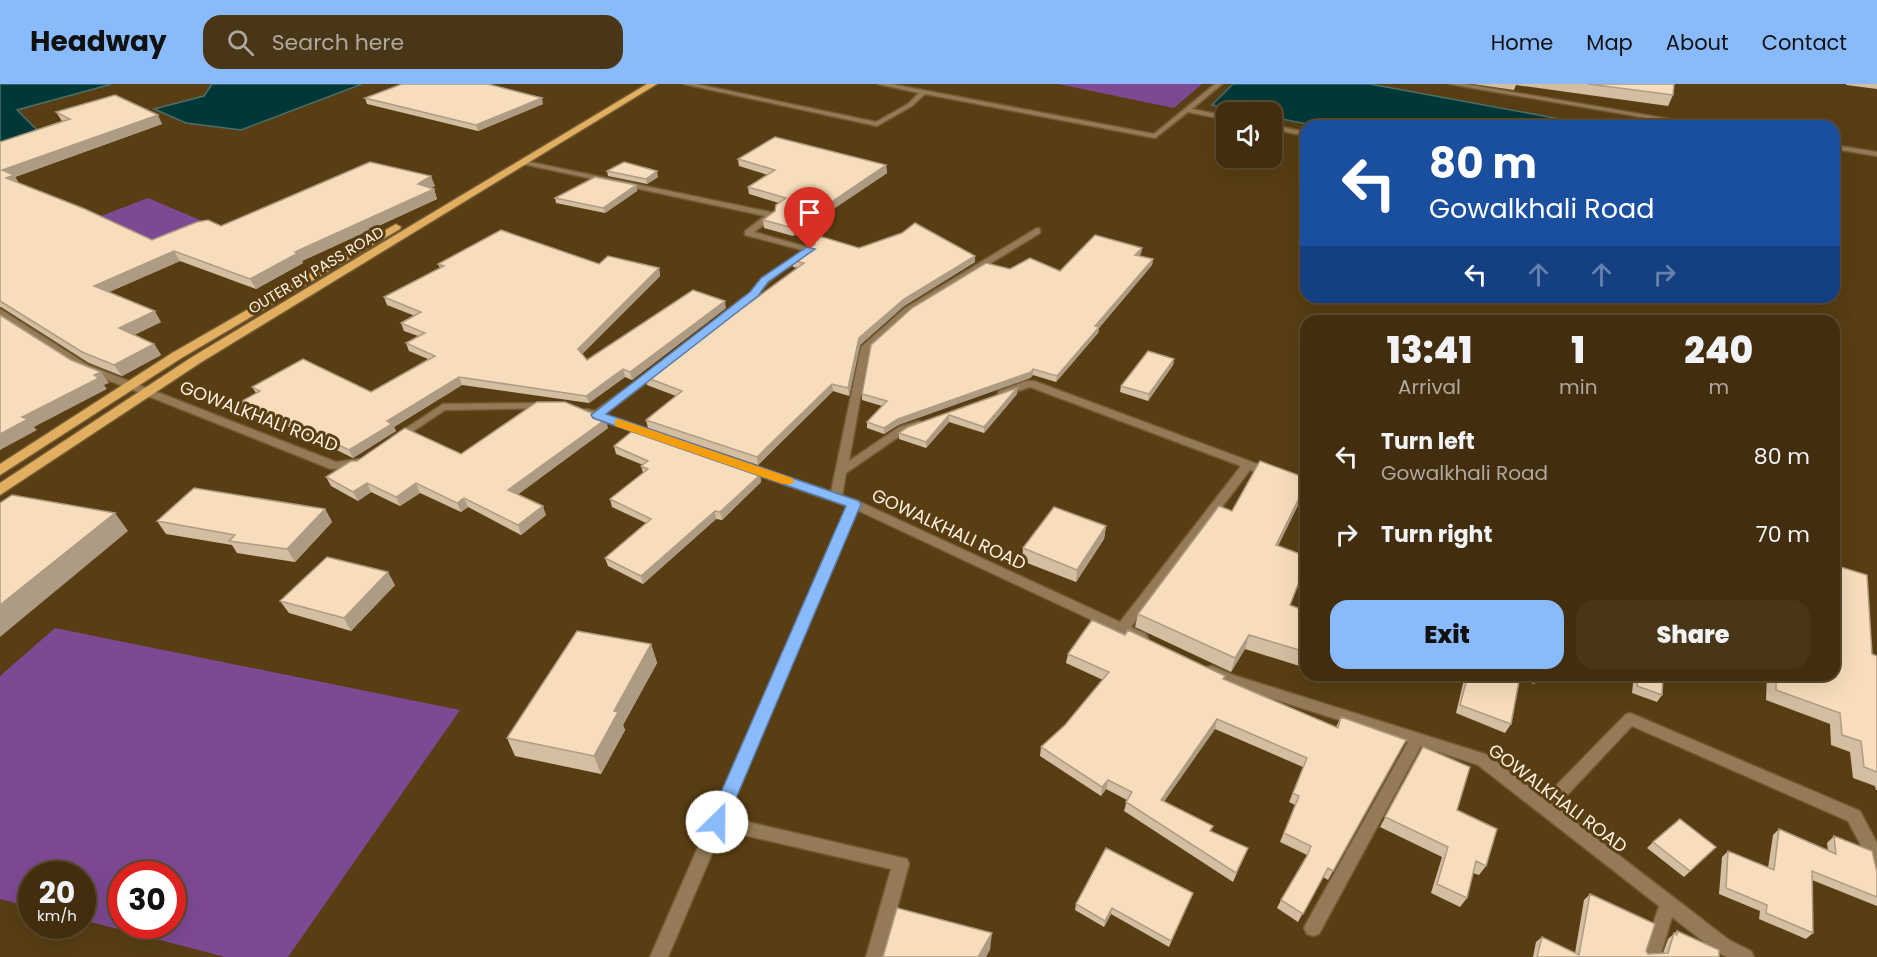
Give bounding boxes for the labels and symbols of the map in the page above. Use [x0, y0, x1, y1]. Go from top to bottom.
pin [784, 187, 835, 249]
street label: OUTER BY PASS ROAD [244, 221, 388, 319]
street label: GOWALKHALI ROAD [176, 374, 342, 458]
street label: GOWALKHALI ROAD [868, 482, 1030, 576]
street label: GOWALKHALI ROAD [1483, 737, 1633, 859]
position arrow [685, 790, 749, 854]
speed limit sign: 30 [108, 861, 186, 939]

